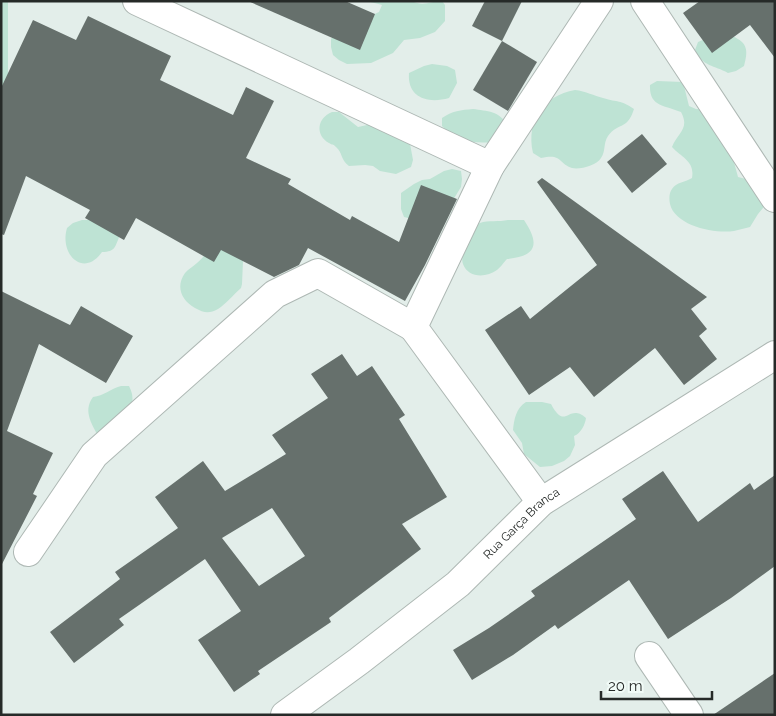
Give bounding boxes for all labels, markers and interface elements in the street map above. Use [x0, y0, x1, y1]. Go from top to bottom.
street label: Rua Garça Branca [481, 485, 562, 562]
scale bar [601, 668, 712, 700]
text: 20 m [608, 677, 643, 695]

